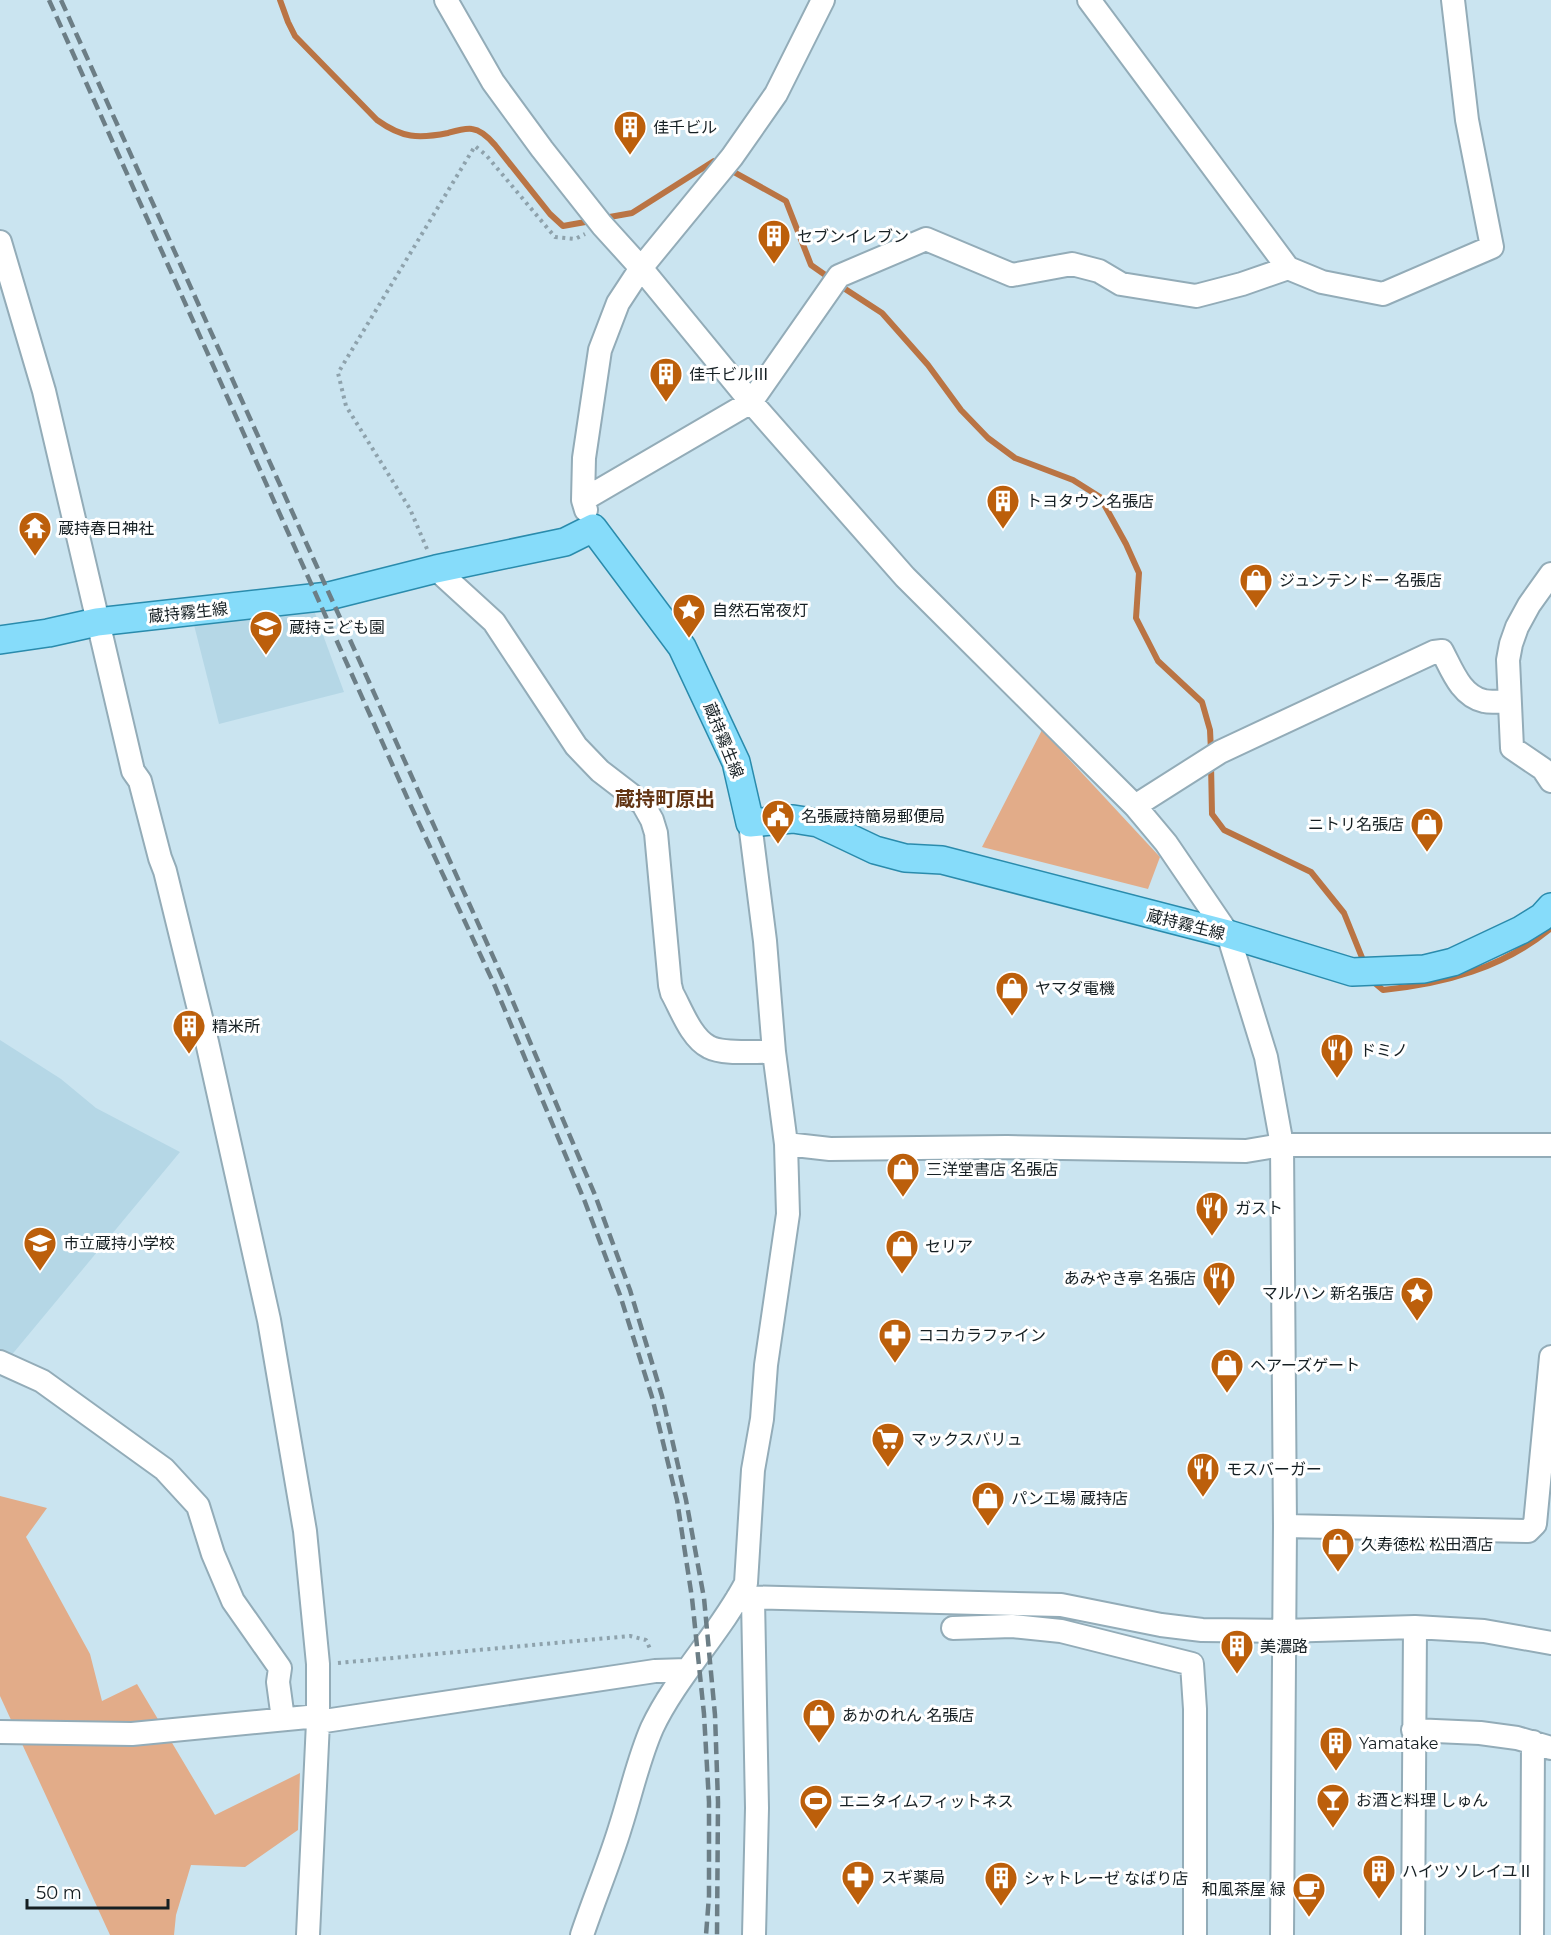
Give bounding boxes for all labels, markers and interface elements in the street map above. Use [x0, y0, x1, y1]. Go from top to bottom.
building icon: 佳千ビル [612, 109, 648, 156]
place label: 佳千ビル [653, 118, 717, 137]
building icon: セブンイレブン [756, 218, 792, 265]
place label: セブンイレブン [797, 227, 909, 246]
building icon: 佳千ビルⅢ [648, 356, 684, 403]
place label: 佳千ビルⅢ [689, 365, 769, 384]
building icon: トヨタウン名張店 [985, 483, 1021, 530]
place label: トヨタウン名張店 [1026, 492, 1154, 511]
temple icon: 蔵持春日神社 [17, 510, 53, 557]
place label: 蔵持春日神社 [58, 519, 154, 538]
shop icon: ジュンテンドー 名張店 [1238, 562, 1274, 609]
place label: ジュンテンドー 名張店 [1279, 571, 1442, 590]
place icon: 自然石常夜灯 [671, 592, 707, 639]
street label: 蔵持霧生線 [147, 599, 229, 626]
place label: 自然石常夜灯 [712, 601, 808, 620]
school or university icon: 蔵持こども園 [248, 609, 284, 656]
place label: 蔵持こども園 [289, 618, 385, 637]
street label: 蔵持霧生線 [700, 700, 747, 781]
district label: 蔵持町原出 [615, 787, 715, 811]
public building icon: 名張蔵持簡易郵便局 [760, 798, 796, 845]
shop icon: ニトリ名張店 [1409, 806, 1445, 853]
place label: 名張蔵持簡易郵便局 [801, 807, 945, 826]
place label: ニトリ名張店 [1308, 815, 1404, 834]
street label: 蔵持霧生線 [1145, 906, 1227, 943]
shop icon: ヤマダ電機 [994, 970, 1030, 1017]
place label: ヤマダ電機 [1035, 979, 1115, 998]
building icon: 精米所 [171, 1008, 207, 1055]
place label: 精米所 [212, 1017, 260, 1036]
restaurant icon: ドミノ [1319, 1032, 1355, 1079]
place label: ドミノ [1360, 1041, 1408, 1060]
shop icon: 三洋堂書店 名張店 [885, 1151, 921, 1198]
place label: 三洋堂書店 名張店 [926, 1160, 1058, 1179]
restaurant icon: ガスト [1194, 1190, 1230, 1237]
place label: ガスト [1235, 1199, 1283, 1218]
school or university icon: 市立蔵持小学校 [22, 1225, 58, 1272]
shop icon: セリア [884, 1228, 920, 1275]
place label: 市立蔵持小学校 [63, 1234, 175, 1253]
place label: セリア [925, 1237, 973, 1256]
restaurant icon: あみやき亭 名張店 [1201, 1260, 1237, 1307]
place label: あみやき亭 名張店 [1064, 1269, 1196, 1288]
place icon: マルハン 新名張店 [1399, 1275, 1435, 1322]
place label: マルハン 新名張店 [1262, 1284, 1394, 1303]
pharmacy icon: ココカラファイン [877, 1317, 913, 1364]
place label: ココカラファイン [918, 1326, 1046, 1345]
shop icon: ヘアーズゲート [1209, 1347, 1245, 1394]
place label: ヘアーズゲート [1250, 1356, 1360, 1375]
supermarket icon: マックスバリュ [870, 1421, 906, 1468]
place label: マックスバリュ [911, 1430, 1023, 1449]
restaurant icon: モスバーガー [1185, 1451, 1221, 1498]
place label: モスバーガー [1226, 1460, 1322, 1479]
shop icon: パン工場 蔵持店 [970, 1480, 1006, 1527]
place label: パン工場 蔵持店 [1011, 1489, 1128, 1508]
shop icon: 久寿徳松 松田酒店 [1320, 1526, 1356, 1573]
place label: 久寿徳松 松田酒店 [1361, 1535, 1493, 1554]
building icon: 美濃路 [1219, 1628, 1255, 1675]
place label: 美濃路 [1260, 1637, 1308, 1656]
shop icon: あかのれん 名張店 [801, 1697, 837, 1744]
place label: あかのれん 名張店 [842, 1706, 974, 1725]
building icon: Yamatake [1318, 1725, 1354, 1772]
place label: Yamatake [1359, 1734, 1439, 1753]
bar icon: お酒と料理 しゅん [1315, 1782, 1351, 1829]
sports icon: エニタイムフィットネス [798, 1783, 834, 1830]
place label: お酒と料理 しゅん [1356, 1791, 1488, 1810]
place label: エニタイムフィットネス [839, 1792, 1013, 1811]
building icon: ハイツ ソレイユⅡ [1361, 1853, 1397, 1900]
pharmacy icon: スギ薬局 [840, 1859, 876, 1906]
building icon: シャトレーゼ なばり店 [983, 1860, 1019, 1907]
place label: ハイツ ソレイユⅡ [1402, 1862, 1534, 1881]
place label: スギ薬局 [881, 1868, 945, 1887]
place label: シャトレーゼ なばり店 [1024, 1869, 1188, 1888]
cafe icon: 和風茶屋 緑 [1291, 1871, 1327, 1918]
scale bar [27, 1872, 168, 1910]
place label: 和風茶屋 緑 [1202, 1880, 1286, 1899]
text: 50 m [36, 1882, 82, 1904]

